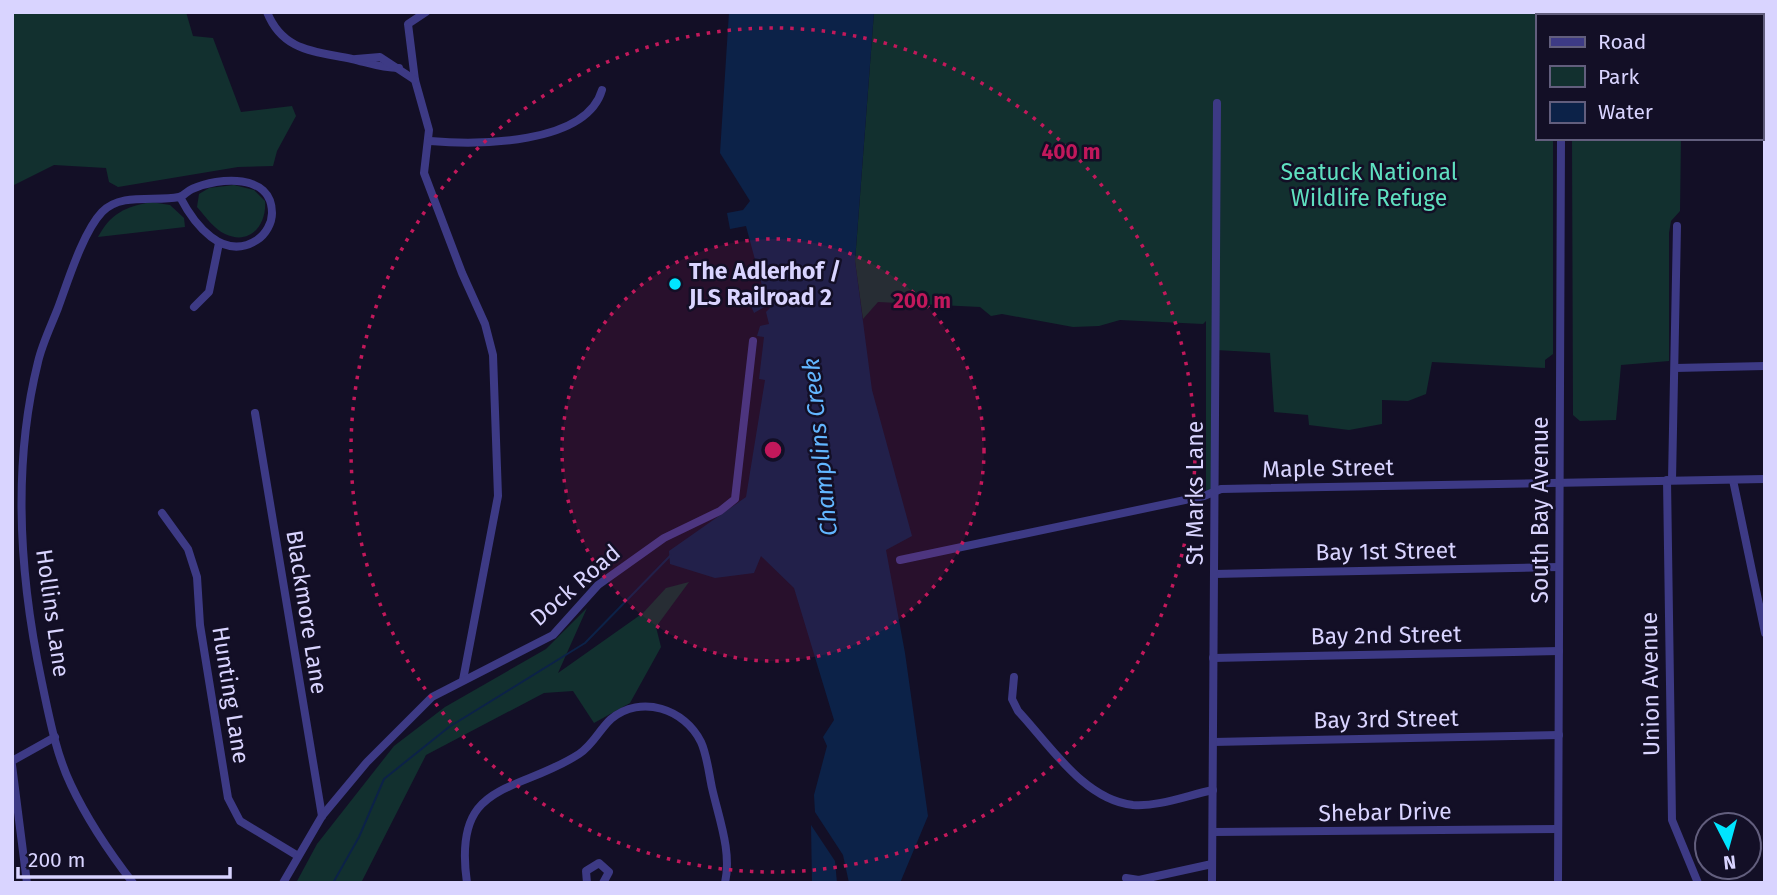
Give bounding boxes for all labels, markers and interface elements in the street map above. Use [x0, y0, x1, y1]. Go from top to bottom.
legend [1536, 14, 1763, 140]
text: Road [1598, 29, 1646, 55]
text: Park [1598, 64, 1640, 90]
text: Water [1598, 99, 1653, 125]
text: 400 m [1041, 139, 1101, 165]
park label: Seatuck National Wildlife Refuge [1281, 158, 1458, 212]
place label: The Adlerhof / JLS Railroad 2 [688, 257, 841, 311]
marker: The Adlerhof / JLS Railroad 2 [667, 276, 683, 292]
text: 200 m [893, 288, 951, 314]
water label: Champlins Creek [797, 357, 843, 537]
street label: South Bay Avenue [1526, 416, 1554, 604]
street label: St Marks Lane [1181, 421, 1209, 565]
centre of rings [761, 438, 785, 462]
street label: Maple Street [1262, 453, 1395, 483]
street label: Blackmore Lane [280, 528, 334, 696]
street label: Bay 1st Street [1315, 536, 1457, 566]
street label: Dock Road [524, 538, 626, 632]
street label: Hollins Lane [30, 547, 76, 679]
street label: Union Avenue [1635, 611, 1665, 757]
street label: Bay 2nd Street [1310, 620, 1462, 650]
street label: Hunting Lane [206, 624, 256, 766]
street label: Bay 3rd Street [1313, 704, 1460, 734]
street label: Shebar Drive [1318, 797, 1452, 827]
north arrow [1693, 811, 1763, 881]
scale bar [18, 836, 229, 880]
text: 200 m [28, 847, 85, 873]
text: N [1722, 850, 1737, 875]

